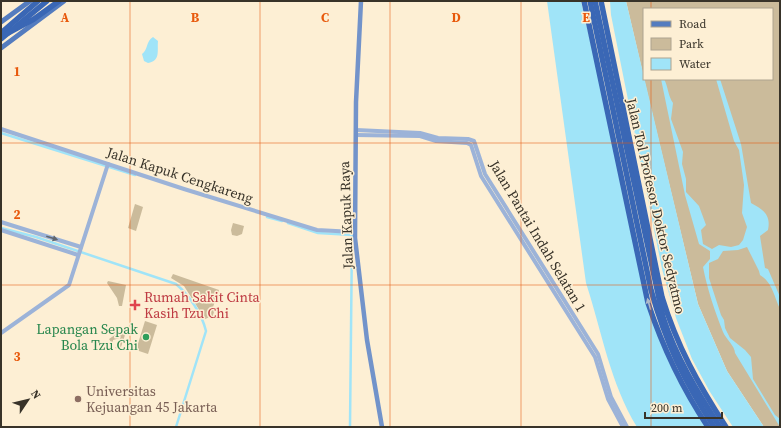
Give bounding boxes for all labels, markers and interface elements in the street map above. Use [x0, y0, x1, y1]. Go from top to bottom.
legend [643, 8, 773, 80]
text: A [61, 9, 70, 26]
text: B [191, 9, 200, 26]
text: C [321, 9, 329, 26]
text: D [451, 9, 461, 26]
text: E [582, 9, 590, 26]
text: Road [679, 16, 706, 32]
text: Park [679, 36, 704, 52]
text: Water [679, 56, 711, 72]
text: 1 [13, 63, 21, 80]
street label: Jalan Tol Profesor Doktor Sedyatmo [621, 95, 691, 316]
street label: Jalan Kapuk Cengkareng [103, 142, 256, 208]
street label: Jalan Pantai Indah Selatan 1 [484, 156, 591, 316]
street label: Jalan Kapuk Raya [334, 160, 358, 270]
text: 2 [13, 206, 21, 223]
one-way arrow [46, 235, 58, 241]
place label: Rumah Sakit Cinta Kasih Tzu Chi [144, 287, 260, 323]
one-way arrow [646, 298, 652, 310]
marker: Rumah Sakit Cinta Kasih Tzu Chi [129, 299, 141, 311]
place label: Lapangan Sepak Bola Tzu Chi [36, 319, 138, 355]
marker: Lapangan Sepak Bola Tzu Chi [141, 332, 151, 342]
text: 3 [13, 348, 21, 365]
north arrow [8, 380, 48, 420]
place label: Universitas Kejuangan 45 Jakarta [86, 381, 218, 417]
text: N [27, 387, 44, 402]
marker: Universitas Kejuangan 45 Jakarta [73, 394, 83, 404]
scale bar [645, 394, 722, 420]
text: 200 m [651, 400, 683, 416]

